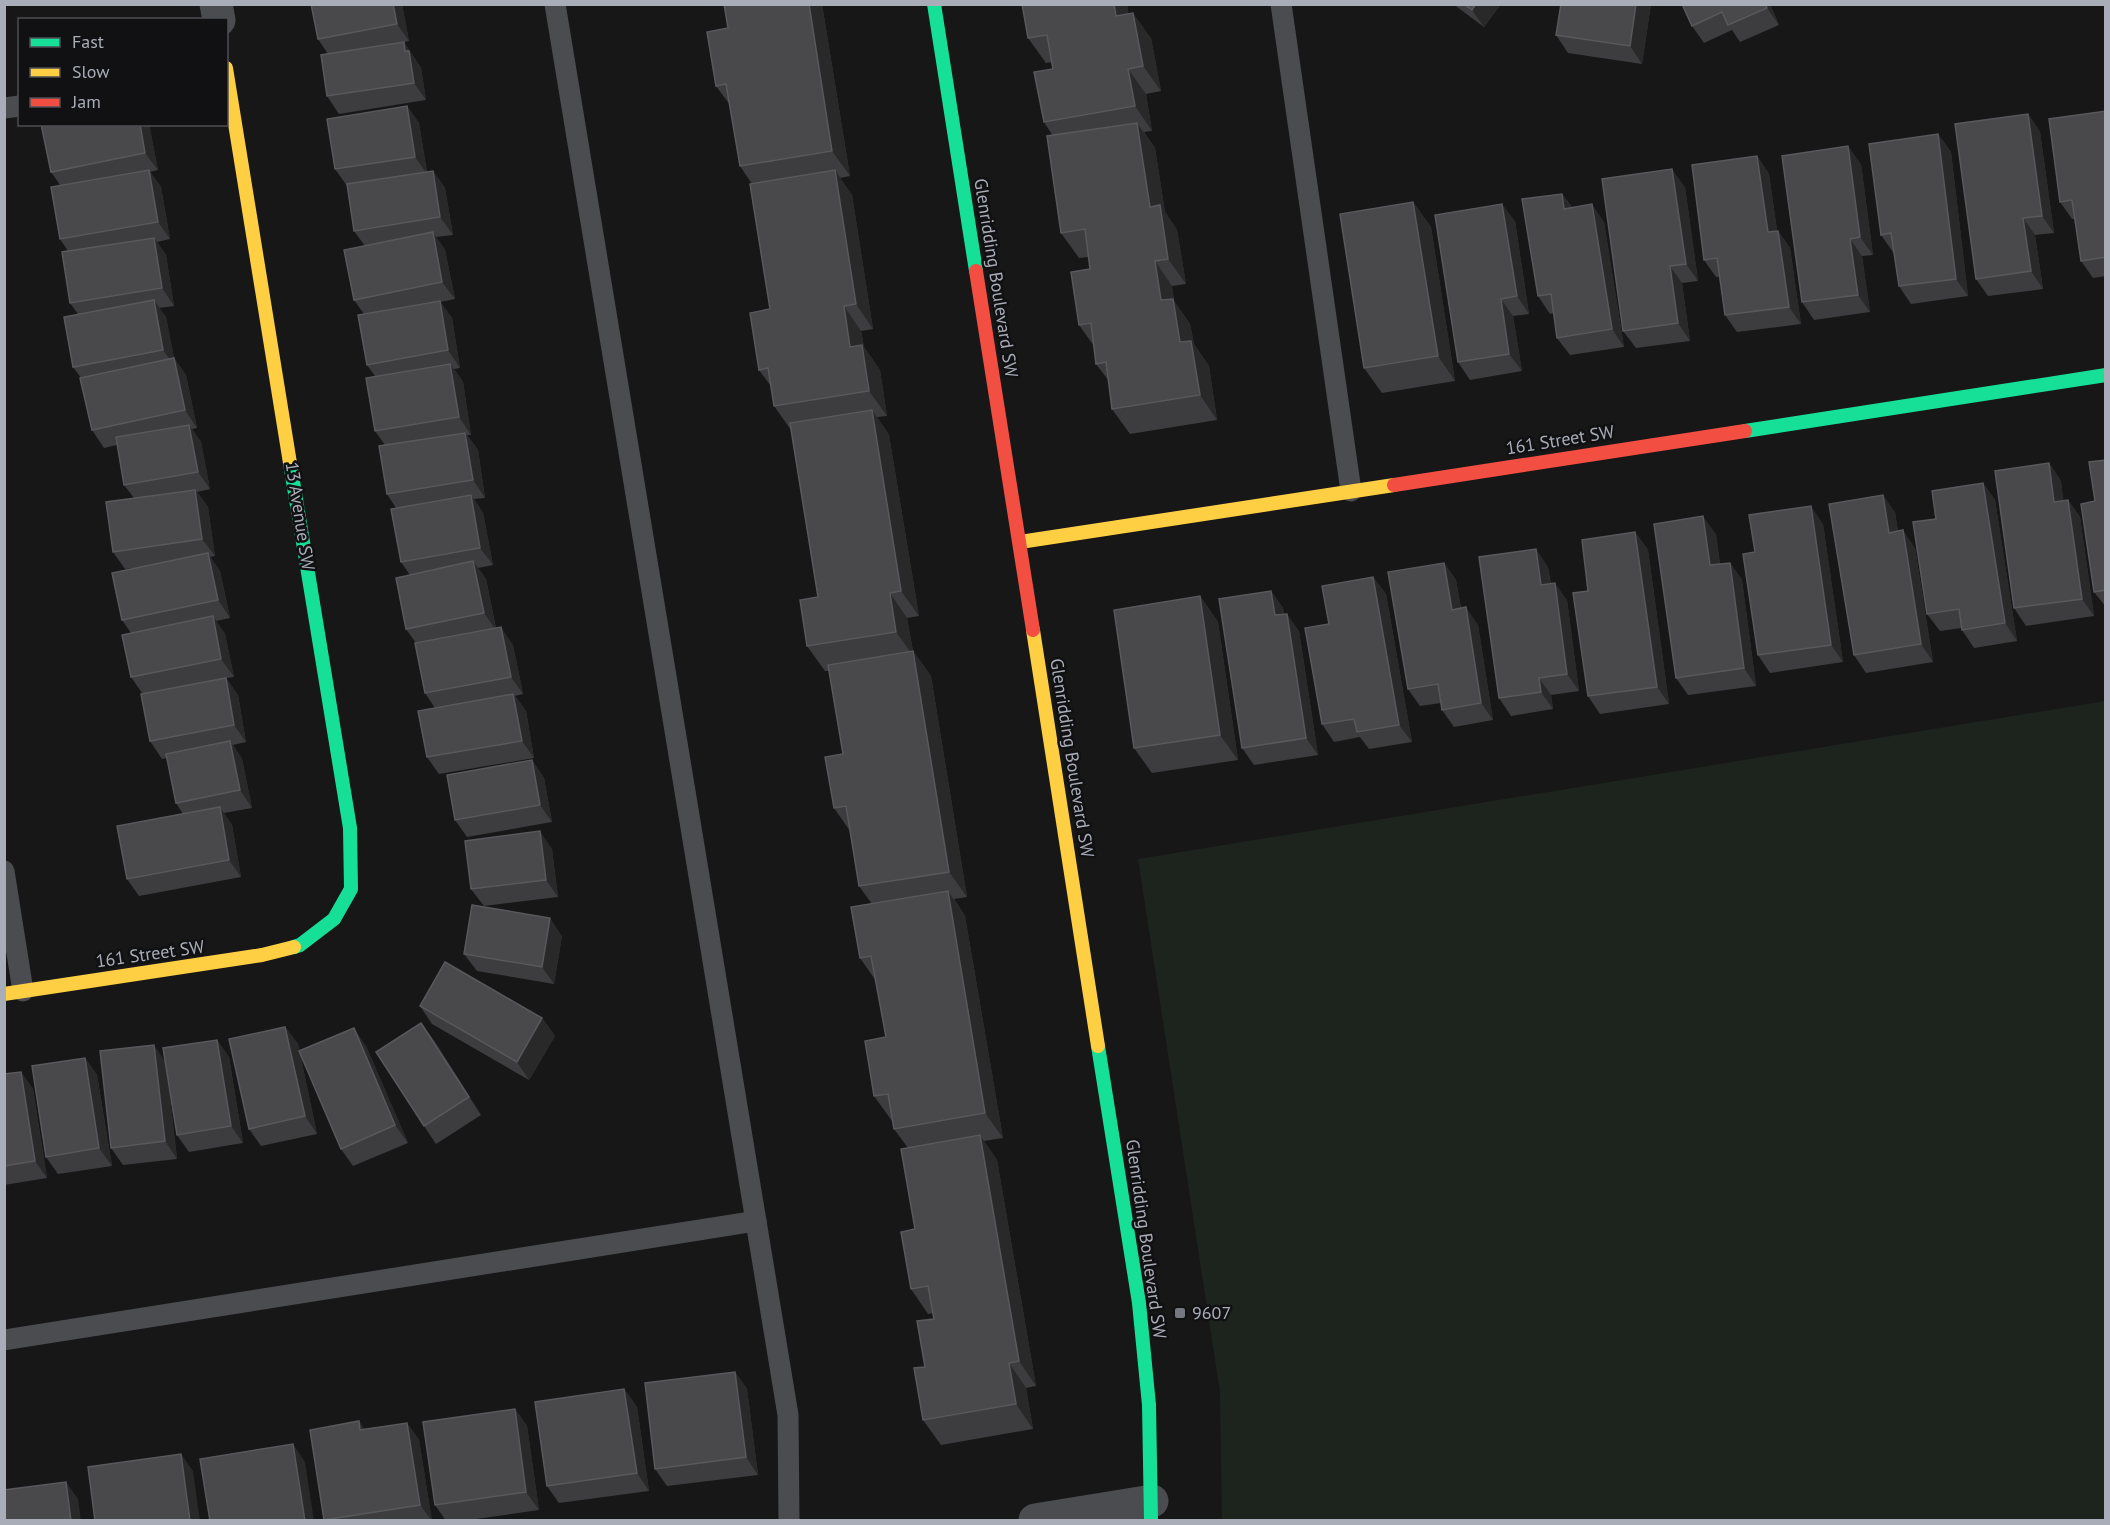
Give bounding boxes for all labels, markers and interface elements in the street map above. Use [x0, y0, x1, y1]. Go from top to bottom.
legend [18, 18, 228, 126]
text: Fast [72, 30, 104, 53]
text: Slow [72, 60, 110, 83]
text: Jam [71, 90, 101, 113]
street label: Glenridding Boulevard SW [969, 177, 1024, 379]
street label: 161 Street SW [1504, 420, 1616, 459]
street label: 13 Avenue SW [281, 460, 320, 572]
street label: Glenridding Boulevard SW [1045, 657, 1100, 859]
street label: 161 Street SW [94, 934, 206, 973]
street label: Glenridding Boulevard SW [1121, 1138, 1172, 1340]
place label: 9607 [1192, 1301, 1231, 1324]
marker: 9607 [1173, 1306, 1187, 1320]

